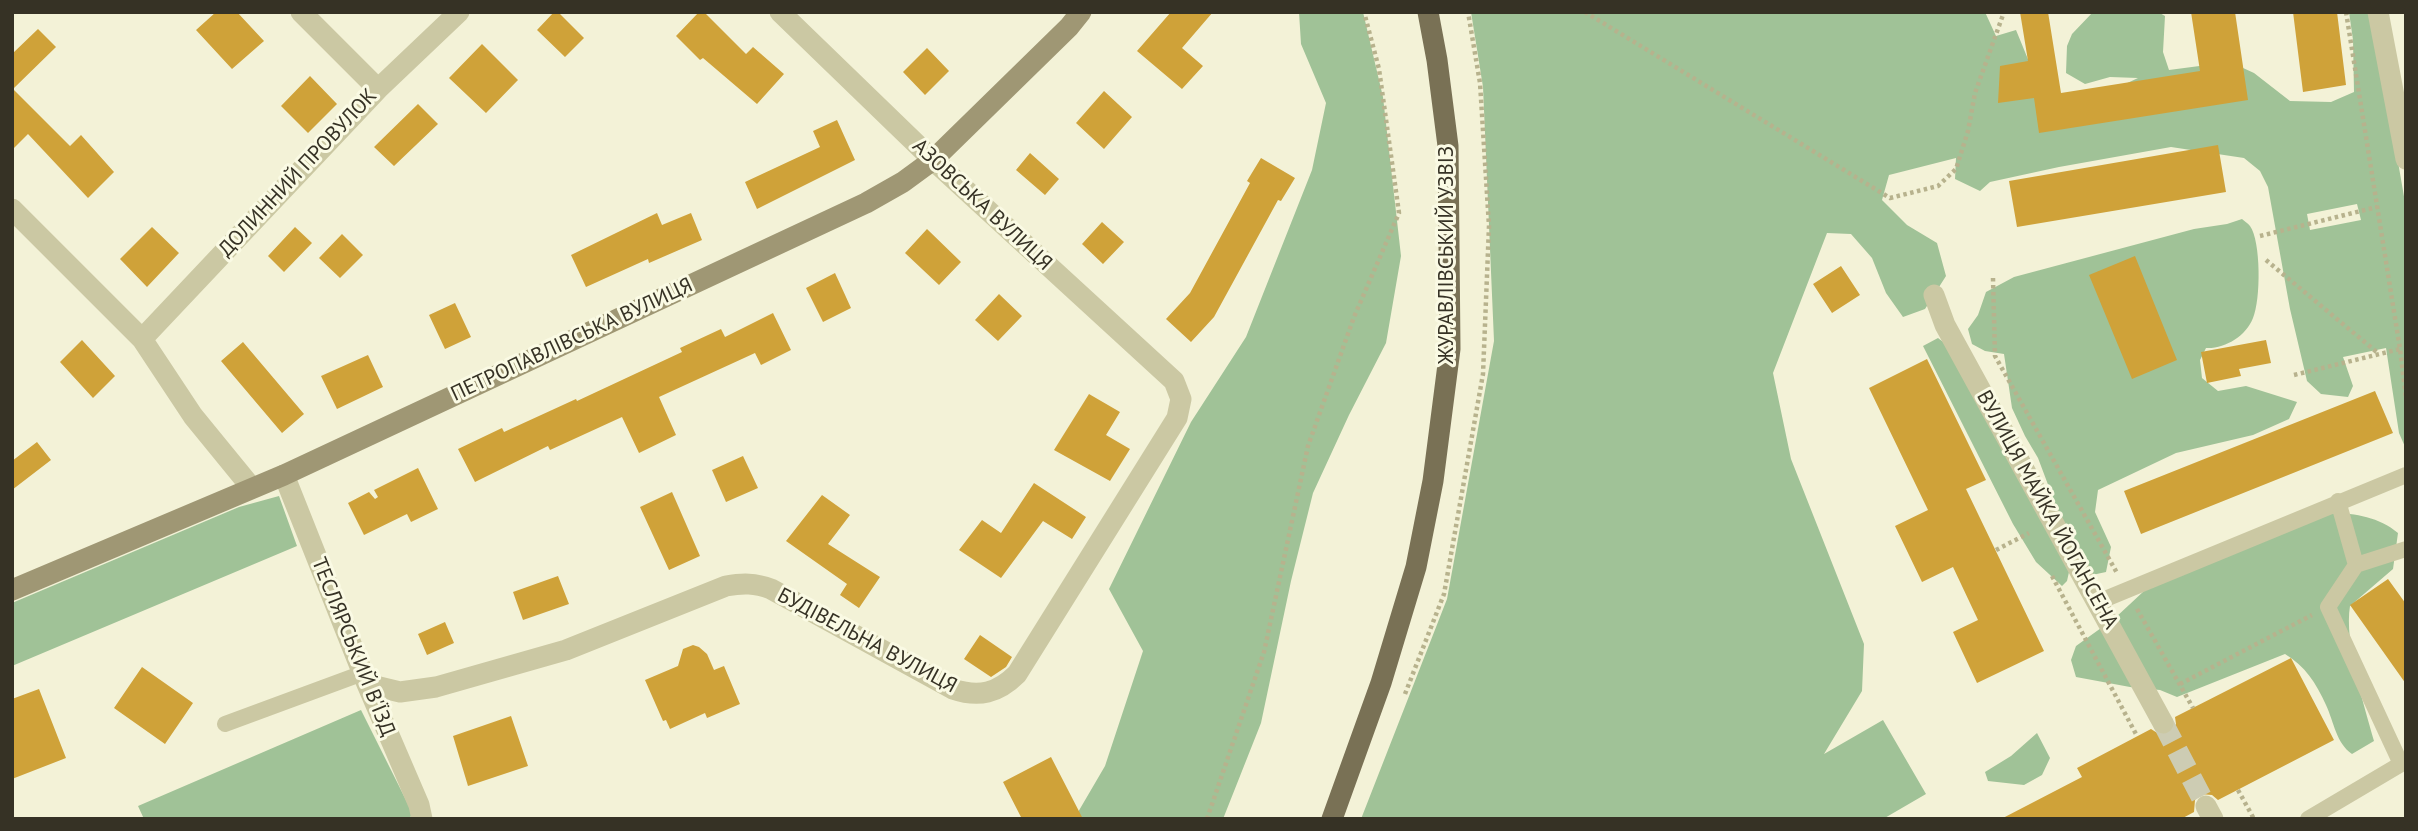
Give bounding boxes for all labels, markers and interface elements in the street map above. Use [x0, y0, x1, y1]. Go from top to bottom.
street label: ДОЛИННИЙ ПРОВУЛОК [214, 84, 382, 262]
street label: АЗОВСЬКА ВУЛИЦЯ [907, 134, 1057, 276]
street label: ЖУРАВЛІВСЬКИЙ УЗВІЗ [1434, 146, 1460, 364]
street label: ПЕТРОПАВЛІВСЬКА ВУЛИЦЯ [447, 273, 697, 407]
street label: ВУЛИЦЯ МАЙКА ЙОГАНСЕНА [1971, 386, 2123, 634]
street label: ТЕСЛЯРСЬКИЙ В'ЇЗД [306, 554, 400, 740]
street label: БУДІВЕЛЬНА ВУЛИЦЯ [773, 583, 961, 699]

